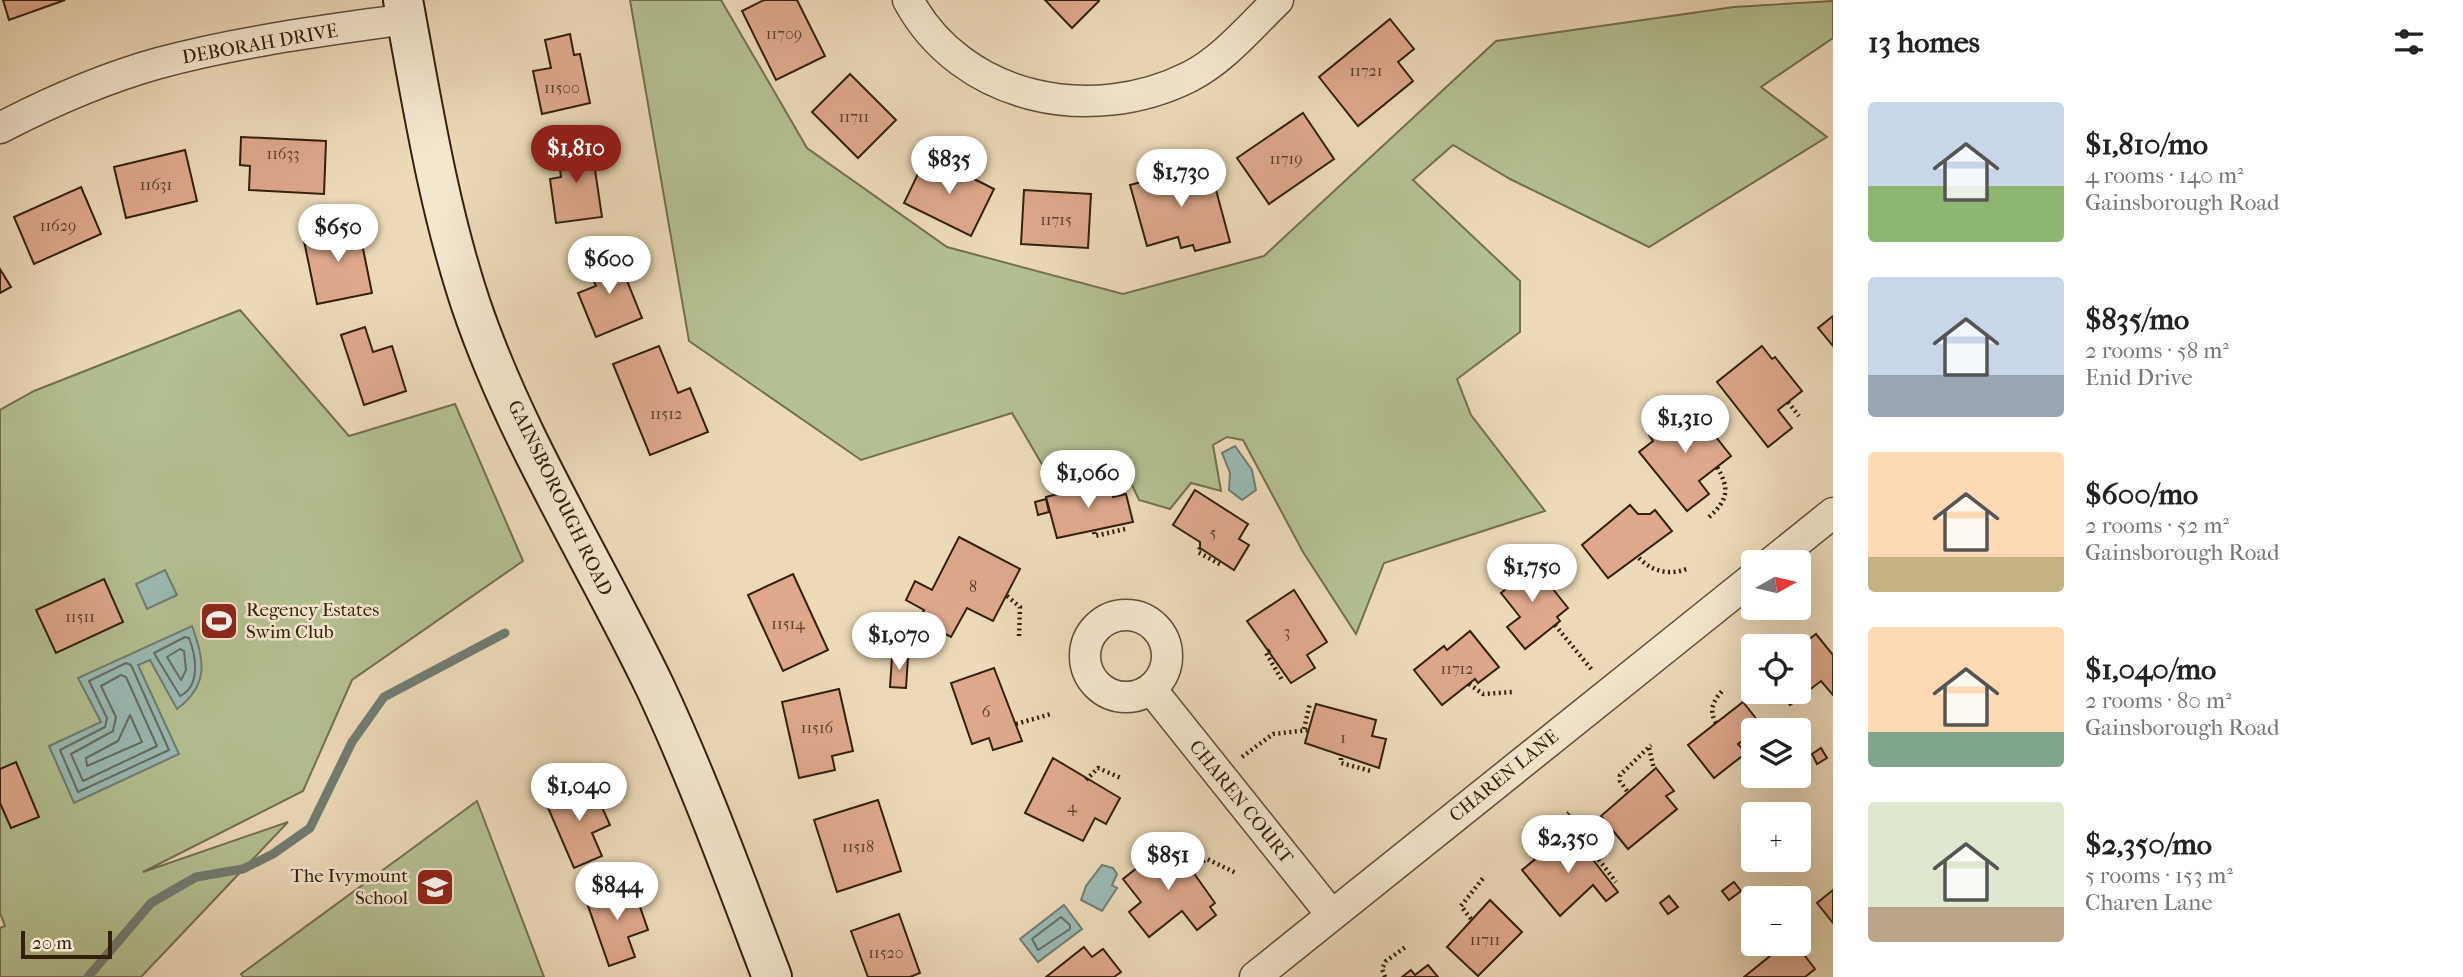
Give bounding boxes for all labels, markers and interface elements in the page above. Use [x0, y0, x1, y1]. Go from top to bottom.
street label: DEBORAH DRIVE [180, 19, 340, 69]
icon: filters [2390, 23, 2428, 61]
house number: 11709 [766, 24, 802, 43]
text: 13 homes [1868, 25, 1980, 60]
house number: 11721 [1349, 61, 1383, 80]
house number: 11500 [544, 78, 580, 97]
house number: 11711 [839, 107, 869, 126]
pin: $1,810 [519, 125, 633, 185]
text: $1,810/mo [2085, 127, 2208, 162]
icon: home [1924, 130, 2008, 214]
text: $1,810 [547, 134, 605, 161]
pin: $835 [908, 136, 990, 196]
house number: 11633 [266, 144, 300, 163]
text: $835 [927, 145, 971, 172]
house number: 11719 [1269, 149, 1303, 168]
pin: $1,730 [1124, 150, 1238, 209]
text: $1,730 [1152, 158, 1210, 185]
text: 4 rooms · 140 m² [2085, 162, 2244, 189]
house number: 11631 [140, 175, 172, 194]
text: Gainsborough Road [2085, 189, 2280, 216]
pin: $650 [297, 204, 379, 264]
house number: 11715 [1040, 210, 1072, 229]
text: $650 [314, 213, 362, 240]
house number: 11629 [40, 216, 76, 235]
pin: $600 [568, 236, 650, 296]
text: $600 [584, 245, 634, 272]
text: $835/mo [2085, 302, 2189, 337]
icon: home [1924, 305, 2008, 389]
text: 2 rooms · 58 m² [2085, 337, 2229, 364]
text: Enid Drive [2085, 364, 2193, 391]
pin: $1,310 [1628, 396, 1742, 455]
street label: GAINSBOROUGH ROAD [503, 397, 617, 599]
house number: 11512 [650, 404, 682, 423]
text: $1,310 [1657, 404, 1713, 431]
pin: $1,060 [1031, 450, 1145, 510]
text: $1,060 [1056, 459, 1120, 486]
text: $600/mo [2085, 477, 2198, 512]
icon: home [1924, 480, 2008, 564]
text: 2 rooms · 52 m² [2085, 512, 2229, 539]
house number: 5 [1210, 523, 1217, 542]
text: Gainsborough Road [2085, 539, 2280, 566]
pin: $1,750 [1475, 544, 1589, 604]
north arrow [1741, 550, 1811, 620]
map controls [1741, 550, 1811, 956]
text: $1,750 [1503, 553, 1561, 580]
house number: 8 [969, 577, 977, 596]
place label: Regency Estates Swim Club [246, 599, 379, 643]
sports icon: Regency Estates Swim Club [198, 600, 240, 642]
house number: 11511 [65, 607, 95, 626]
pin: $1,070 [842, 612, 956, 672]
house number: 11514 [771, 614, 805, 633]
text: $1,070 [868, 621, 930, 648]
house number: 3 [1284, 622, 1290, 641]
button: locate [1741, 634, 1811, 704]
text: $1,040/mo [2085, 652, 2216, 687]
icon: home [1924, 655, 2008, 739]
house number: 11712 [1440, 659, 1474, 678]
text: 2 rooms · 80 m² [2085, 687, 2232, 714]
house number: 6 [982, 702, 991, 721]
text: Gainsborough Road [2085, 714, 2280, 741]
house number: 11516 [801, 718, 834, 737]
button: layers [1741, 718, 1811, 788]
street label: CHAREN LANE [1445, 725, 1563, 827]
house number: 1 [1340, 728, 1346, 747]
street label: CHAREN COURT [1185, 736, 1298, 868]
pin: $1,040 [522, 764, 636, 823]
text: $1,040 [547, 772, 611, 799]
house number: 4 [1067, 797, 1077, 816]
button: + [1741, 802, 1811, 872]
pin: $2,350 [1511, 816, 1625, 875]
text: $2,350 [1537, 824, 1599, 851]
text: $2,350/mo [2085, 827, 2212, 862]
icon: home [1924, 830, 2008, 914]
pin: $851 [1127, 832, 1209, 892]
house number: 11518 [842, 837, 874, 856]
text: $851 [1147, 841, 1189, 868]
pin: $844 [576, 862, 658, 922]
text: 5 rooms · 153 m² [2085, 862, 2233, 889]
place label: The Ivymount School [291, 865, 408, 909]
school or university icon: The Ivymount School [414, 866, 456, 908]
text: $844 [591, 871, 643, 898]
button: − [1741, 886, 1811, 956]
text: Charen Lane [2085, 889, 2213, 916]
scale bar [21, 928, 112, 960]
house number: 11711 [1470, 930, 1500, 949]
text: 20 m [32, 932, 72, 954]
house number: 11520 [868, 943, 904, 962]

